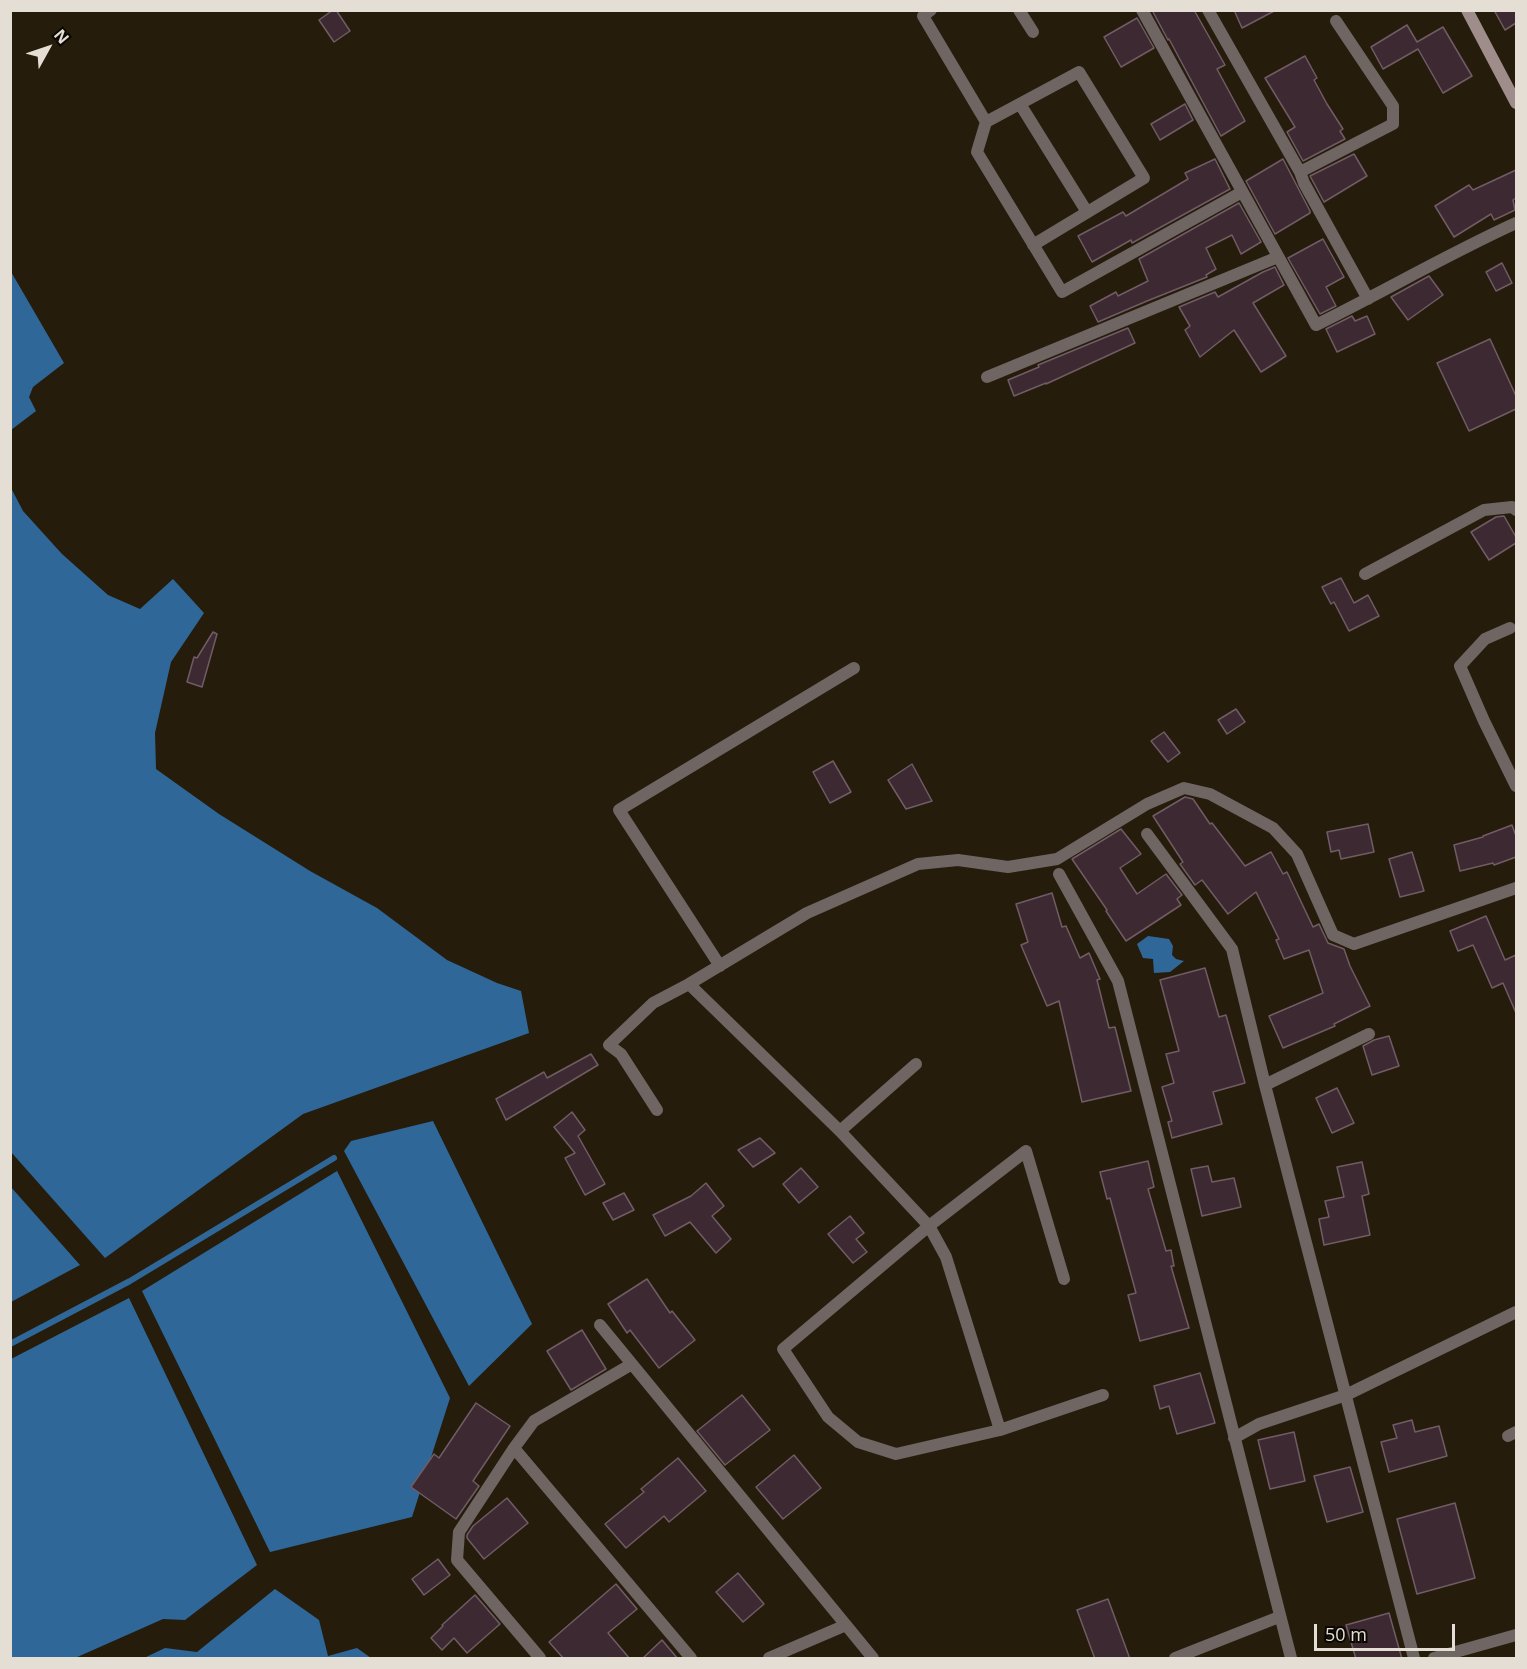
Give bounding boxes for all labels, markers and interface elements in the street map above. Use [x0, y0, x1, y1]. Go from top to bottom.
north arrow [18, 18, 78, 78]
text: N [49, 24, 74, 48]
scale bar [1317, 1612, 1458, 1650]
text: 50 m [1325, 1622, 1367, 1646]

